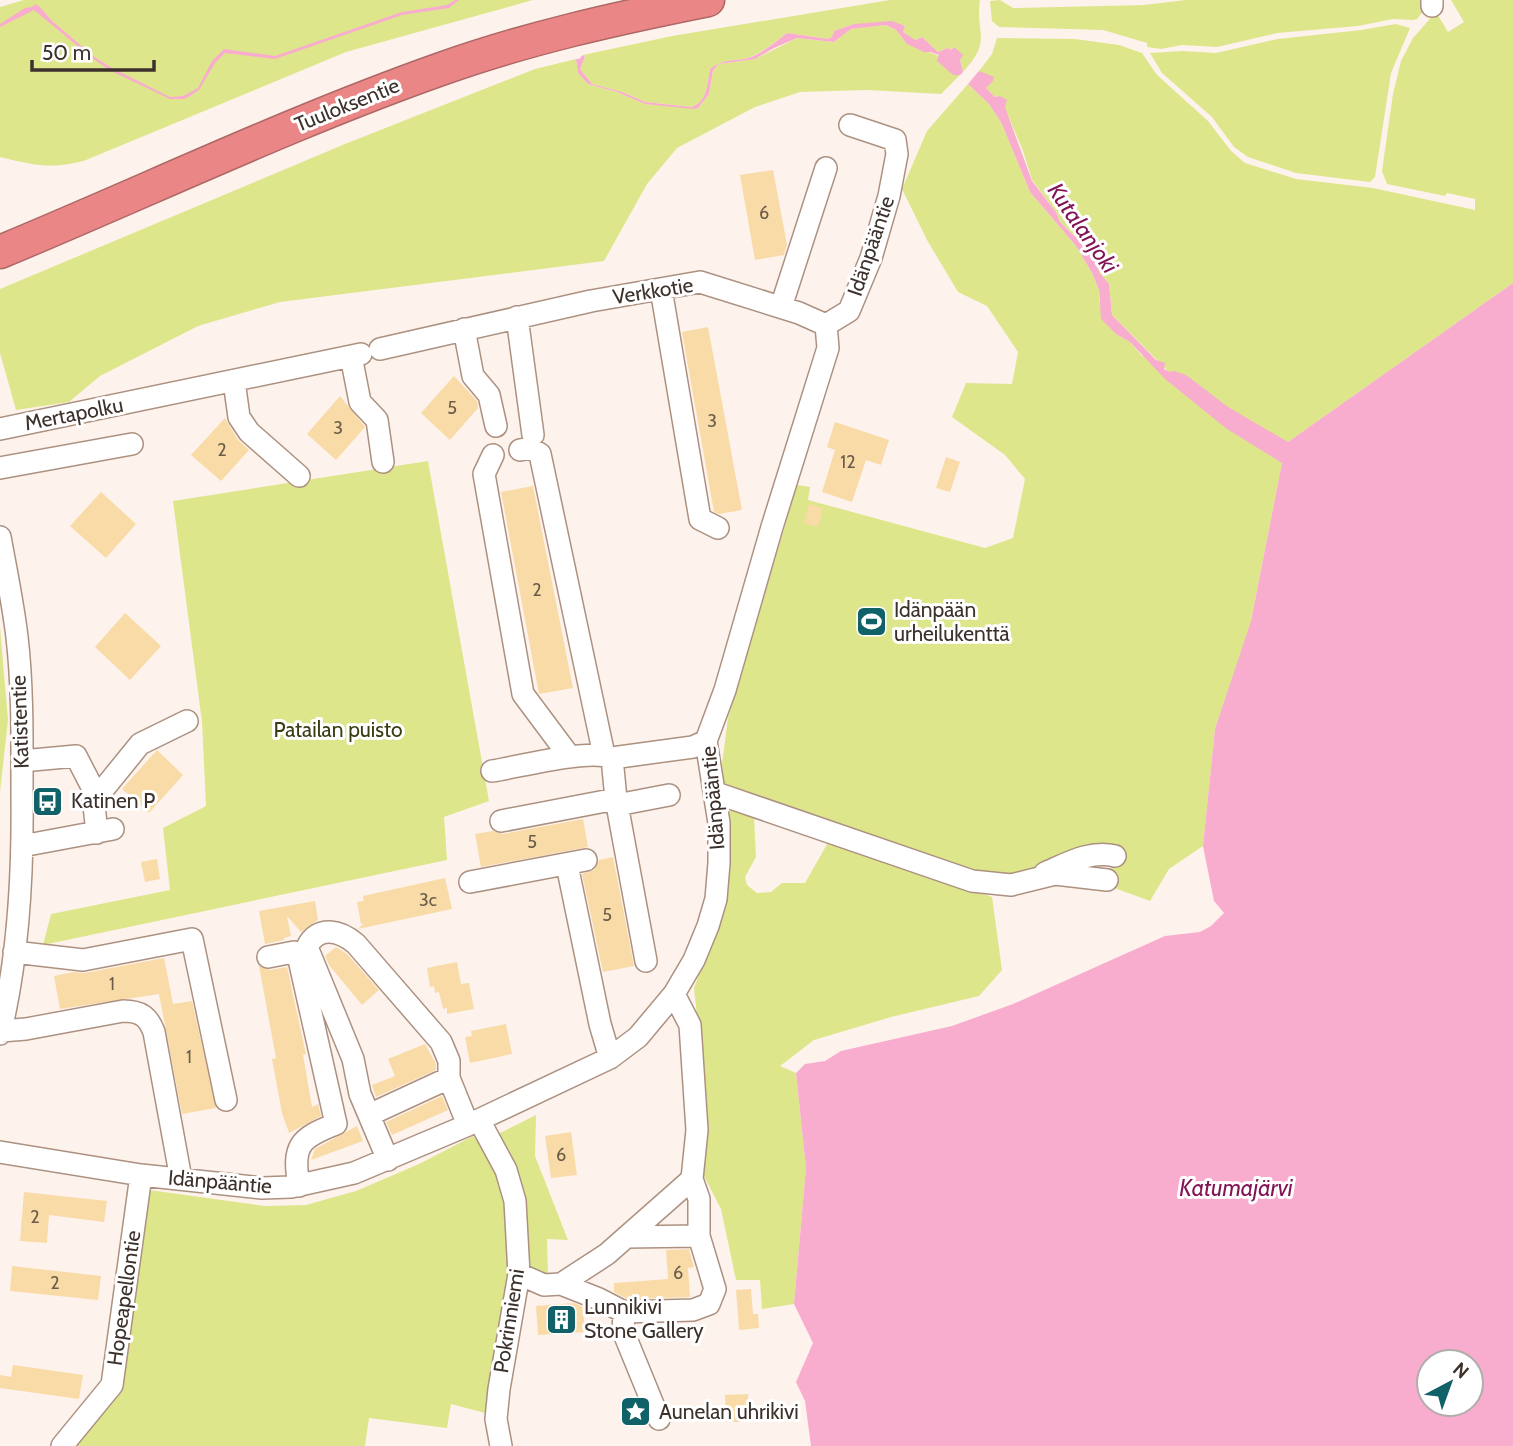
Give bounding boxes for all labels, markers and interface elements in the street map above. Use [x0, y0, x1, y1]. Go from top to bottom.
scale bar [32, 28, 154, 72]
text: 50 m [42, 40, 91, 65]
street label: Tuuloksentie [291, 72, 403, 137]
water label: Kutalanjoki [1042, 177, 1125, 279]
street label: Idänpääntie [842, 192, 899, 299]
house number: 6 [759, 202, 769, 224]
street label: Verkkotie [611, 272, 695, 309]
street label: Mertapolku [22, 392, 125, 435]
house number: 5 [447, 397, 457, 419]
house number: 3 [707, 410, 717, 432]
house number: 3 [333, 417, 343, 439]
house number: 2 [217, 439, 227, 461]
house number: 12 [840, 451, 856, 473]
house number: 2 [532, 579, 542, 601]
place label: Idänpään urheilukenttä [894, 597, 1010, 646]
sports icon: Idänpään urheilukenttä [854, 605, 888, 639]
street label: Katistentie [5, 675, 34, 769]
park label: Patailan puisto [273, 717, 403, 742]
street label: Idänpääntie [695, 745, 729, 851]
bus stop icon: Katinen P [31, 784, 65, 818]
place label: Katinen P [71, 788, 155, 813]
house number: 5 [527, 831, 537, 853]
house number: 3c [419, 889, 437, 911]
house number: 5 [602, 904, 612, 926]
house number: 1 [109, 973, 115, 995]
house number: 1 [186, 1046, 192, 1068]
house number: 6 [556, 1144, 566, 1166]
street label: Idänpääntie [167, 1165, 273, 1199]
water label: Katumajärvi [1179, 1174, 1294, 1202]
house number: 2 [30, 1206, 40, 1228]
street label: Hopeapellontie [102, 1228, 145, 1367]
house number: 6 [673, 1262, 683, 1284]
street label: Pokrinniemi [488, 1267, 529, 1375]
house number: 2 [50, 1272, 60, 1294]
place label: Lunnikivi Stone Gallery [584, 1294, 704, 1343]
building icon: Lunnikivi Stone Gallery [544, 1302, 578, 1336]
north arrow [1415, 1348, 1485, 1418]
text: N [1448, 1357, 1473, 1384]
place icon: Aunelan uhrikivi [619, 1395, 653, 1429]
place label: Aunelan uhrikivi [659, 1399, 799, 1424]

